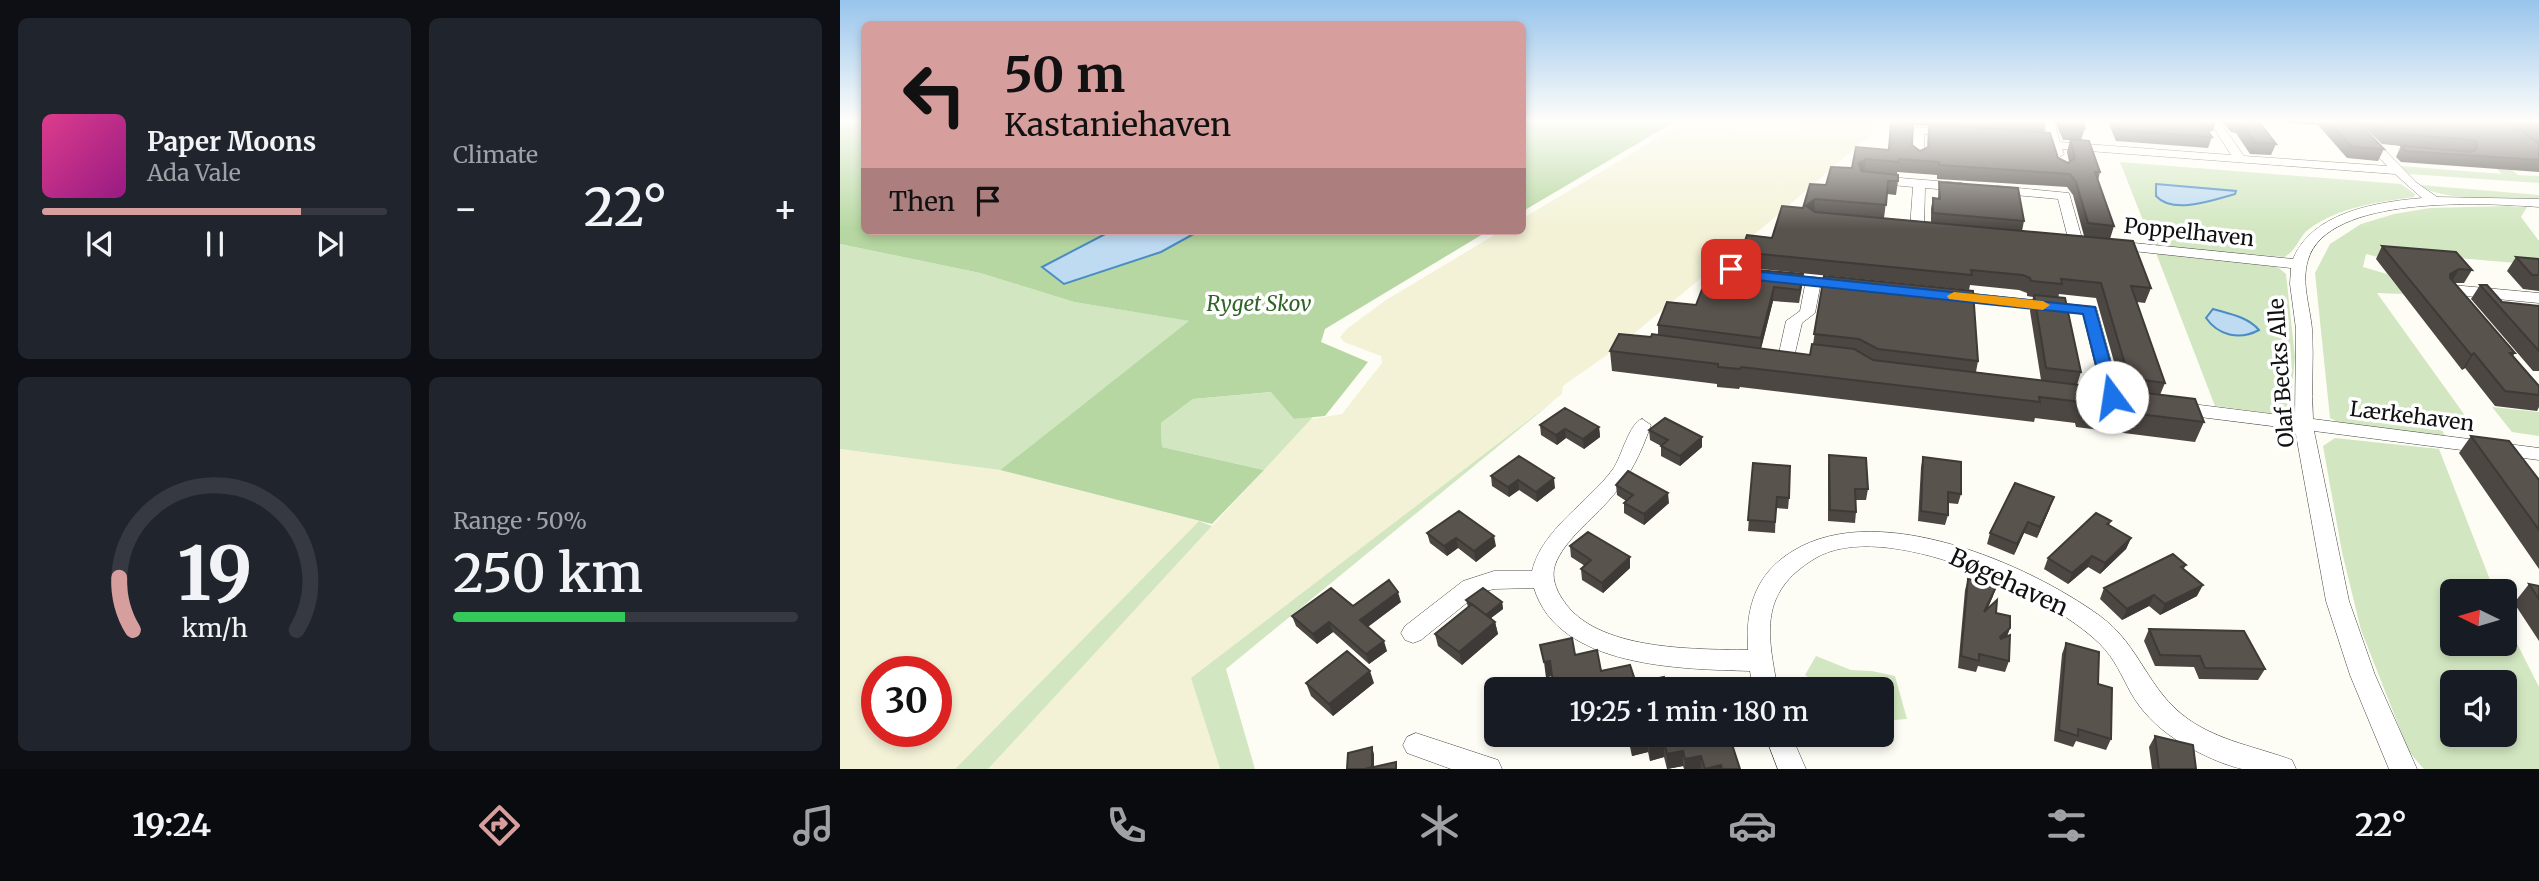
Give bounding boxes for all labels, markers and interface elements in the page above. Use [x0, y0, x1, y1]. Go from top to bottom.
text: 50 m [1004, 44, 1125, 105]
icon: left [889, 49, 980, 140]
text: Kastaniehaven [1004, 105, 1231, 145]
text: Paper Moons [147, 125, 316, 158]
text: Climate [453, 140, 538, 169]
text: Ada Vale [147, 158, 241, 187]
text: 22° [584, 175, 667, 240]
icon: arrive [969, 182, 1007, 220]
text: − [453, 185, 478, 232]
text: + [773, 185, 798, 232]
text: Then [889, 185, 955, 218]
street label: Poppelhaven [2123, 212, 2255, 252]
icon: previous [81, 225, 119, 263]
icon: pause [196, 225, 234, 263]
icon: next [311, 225, 349, 263]
pin [1701, 239, 1761, 299]
icon: arrive [1712, 250, 1750, 288]
park label: Ryget Skov [1207, 290, 1311, 317]
street label: Olaf Becks Alle [2262, 297, 2300, 449]
position arrow [2075, 360, 2149, 434]
street label: Lærkehaven [2348, 395, 2476, 437]
text: Range · 50% [453, 506, 587, 535]
text: 19 [177, 528, 252, 620]
text: 250 km [453, 541, 643, 606]
street label: Bøgehaven [1945, 541, 2074, 623]
north arrow [2440, 579, 2516, 656]
map controls [2440, 579, 2517, 747]
text: km/h [181, 612, 248, 644]
speed limit sign: 30 [861, 656, 952, 747]
button: sound [2440, 670, 2517, 747]
text: 19:25 · 1 min · 180 m [1569, 695, 1809, 728]
icon: directions [475, 801, 524, 850]
icon: music [789, 801, 838, 850]
icon: phone [1102, 801, 1151, 850]
icon: climate [1415, 801, 1464, 850]
icon: car [1728, 801, 1777, 850]
icon: filters [2042, 801, 2091, 850]
text: 19:24 [132, 805, 211, 845]
text: 22° [2355, 805, 2407, 845]

